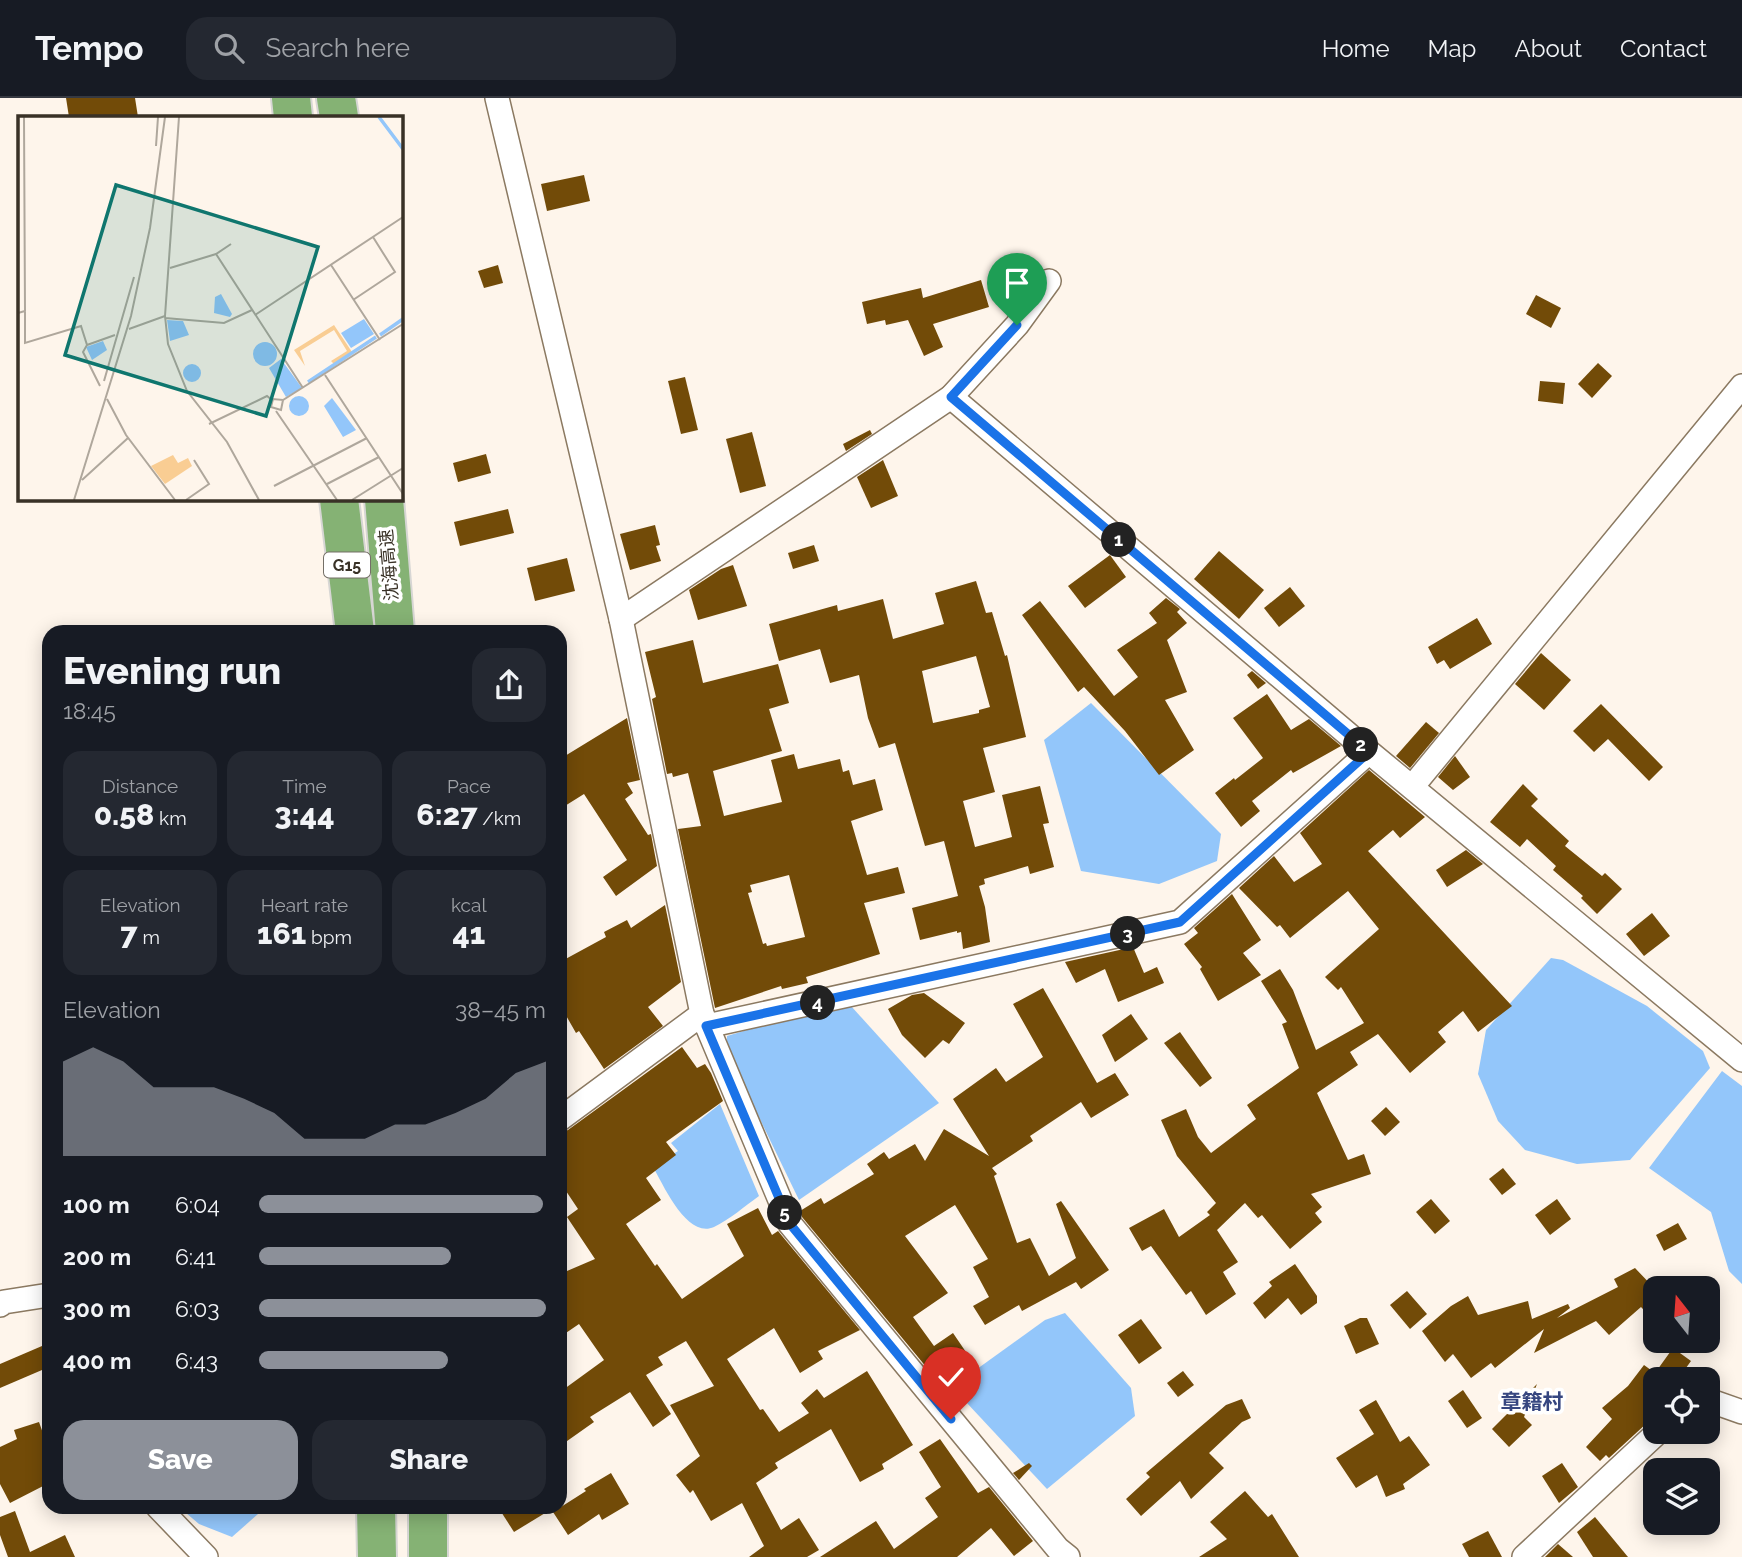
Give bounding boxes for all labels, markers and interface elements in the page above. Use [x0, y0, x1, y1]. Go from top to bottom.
search box [186, 17, 676, 80]
text: Tempo [35, 29, 144, 68]
icon: search [210, 29, 248, 67]
text: Search here [266, 33, 410, 63]
text: Home [1322, 34, 1390, 63]
text: Map [1428, 34, 1476, 63]
text: About [1514, 34, 1582, 63]
text: Contact [1620, 34, 1707, 63]
inset map [18, 116, 402, 500]
pin [987, 253, 1047, 325]
icon: arrive [998, 264, 1036, 302]
pin: 1 [1102, 522, 1136, 558]
street label: 沈海高速 [375, 528, 402, 602]
text: 1 [1114, 528, 1123, 550]
road number: G15 [324, 552, 370, 578]
text: Evening run [63, 648, 281, 693]
button: share [472, 648, 546, 722]
text: 18:45 [63, 697, 116, 724]
pin: 2 [1344, 728, 1378, 762]
text: 2 [1355, 733, 1366, 755]
text: Distance [102, 775, 178, 797]
text: Time [282, 775, 327, 797]
text: Pace [447, 775, 491, 797]
text: 0.58 [94, 797, 154, 832]
text: 3:44 [275, 797, 334, 832]
text: 6:27 [416, 797, 477, 832]
text: km [154, 807, 187, 829]
text: /km [477, 807, 521, 829]
text: Elevation [100, 894, 181, 916]
text: Heart rate [261, 894, 348, 916]
text: kcal [451, 894, 487, 916]
text: 7 [120, 916, 138, 951]
text: 161 [257, 916, 306, 951]
text: 41 [452, 916, 485, 951]
pin: 3 [1110, 916, 1146, 952]
text: 3 [1122, 922, 1133, 944]
text: m [138, 926, 160, 948]
text: bpm [306, 926, 352, 948]
pin: 4 [800, 986, 836, 1020]
text: 4 [812, 991, 823, 1013]
text: Elevation [63, 996, 161, 1023]
text: 38–45 m [455, 996, 546, 1023]
text: 100 m [63, 1191, 130, 1218]
text: 6:04 [175, 1191, 220, 1218]
pin: 5 [768, 1196, 802, 1230]
text: 5 [779, 1201, 790, 1223]
text: 200 m [63, 1243, 131, 1270]
text: 6:41 [175, 1243, 216, 1270]
north arrow [1643, 1276, 1720, 1353]
map controls [1643, 1276, 1720, 1535]
text: 300 m [63, 1295, 131, 1322]
text: 6:03 [175, 1295, 220, 1322]
text: 400 m [63, 1347, 131, 1374]
text: 6:43 [175, 1347, 218, 1374]
pin [921, 1347, 981, 1419]
icon: check [932, 1358, 970, 1396]
button: locate [1643, 1367, 1720, 1444]
district label: 章籍村 [1501, 1389, 1564, 1414]
button: Save [63, 1420, 298, 1500]
button: Share [312, 1420, 546, 1500]
button: layers [1643, 1458, 1720, 1535]

